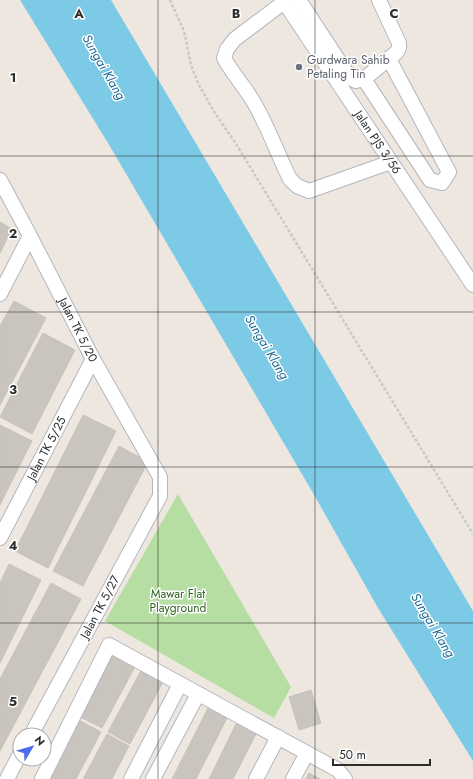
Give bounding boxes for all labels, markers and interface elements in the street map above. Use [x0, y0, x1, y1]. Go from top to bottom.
text: A [73, 4, 84, 23]
text: B [232, 4, 241, 23]
text: C [389, 4, 399, 23]
water label: Sungai Klang [78, 31, 130, 103]
place label: Gurdwara Sahib Petaling Tin [307, 51, 390, 83]
marker: Gurdwara Sahib Petaling Tin [294, 62, 304, 72]
text: 1 [10, 68, 16, 87]
street label: Jalan PJS 3/56 [349, 105, 406, 178]
text: 2 [9, 224, 17, 243]
street label: Jalan TK 5/20 [53, 293, 102, 365]
water label: Sungai Klang [240, 311, 294, 383]
text: 3 [9, 380, 17, 399]
street label: Jalan TK 5/25 [22, 413, 71, 485]
text: 4 [8, 536, 18, 555]
street label: Jalan TK 5/27 [75, 572, 124, 644]
park label: Mawar Flat Playground [150, 585, 206, 617]
water label: Sungai Klang [406, 589, 460, 661]
text: 5 [9, 692, 17, 711]
north arrow [12, 727, 52, 767]
text: N [31, 732, 49, 749]
scale bar [333, 741, 430, 767]
text: 50 m [339, 746, 366, 764]

